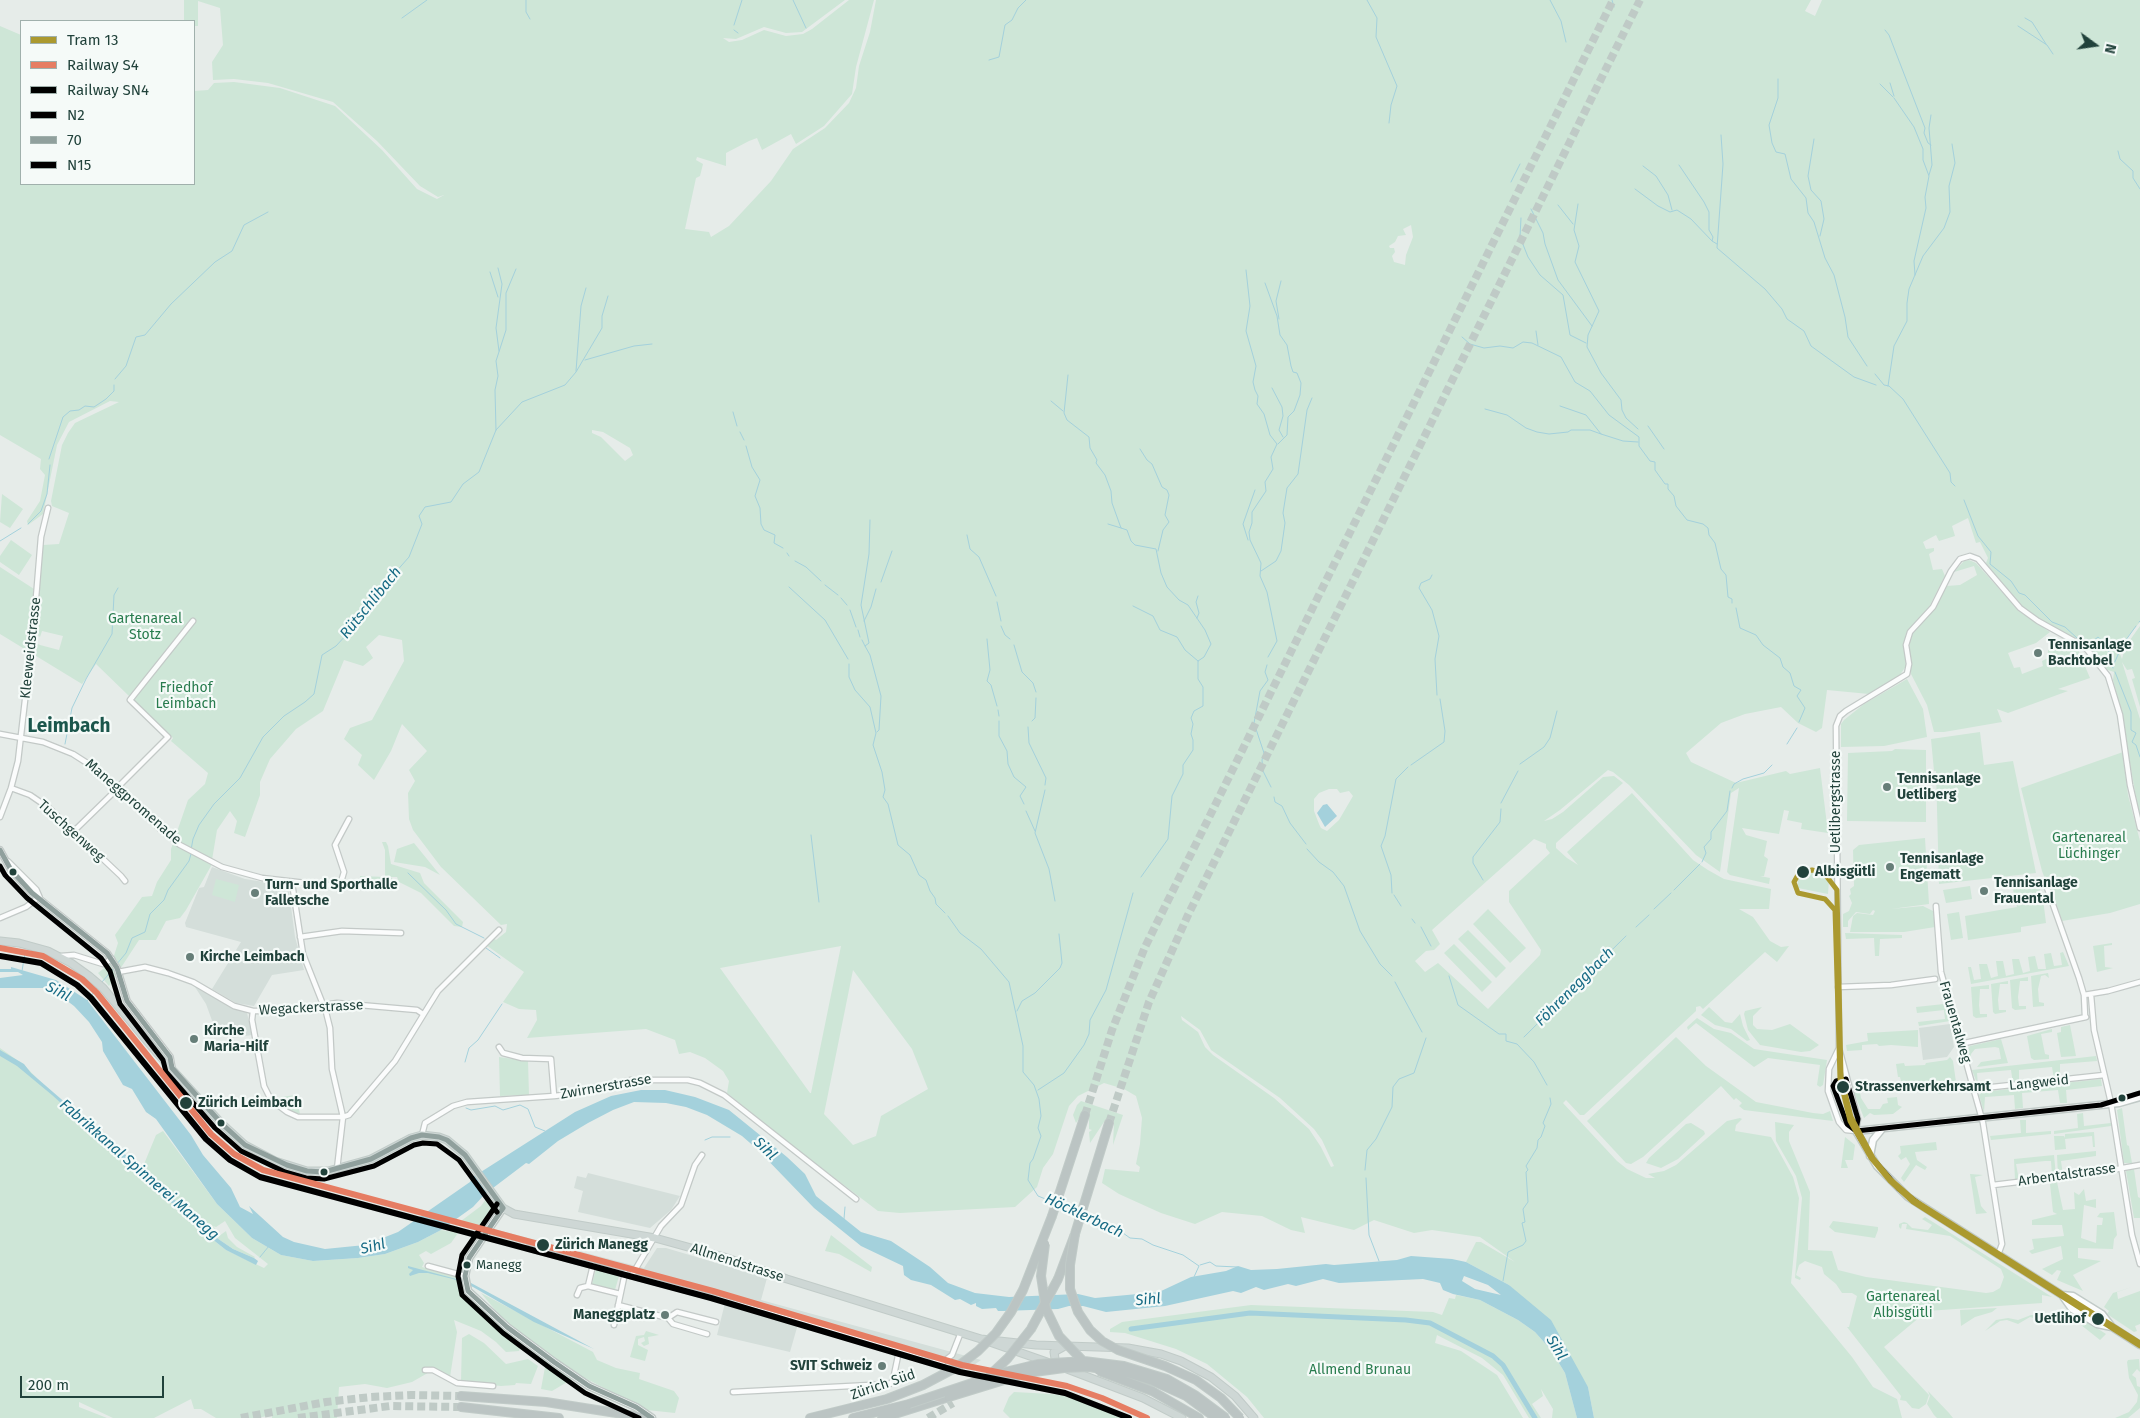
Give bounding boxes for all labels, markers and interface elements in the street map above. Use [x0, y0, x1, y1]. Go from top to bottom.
legend [20, 20, 195, 185]
north arrow [2070, 20, 2120, 70]
text: Tram 13 [67, 31, 119, 49]
text: N [2101, 42, 2119, 55]
text: Railway S4 [67, 56, 139, 74]
text: Railway SN4 [67, 81, 149, 99]
text: N2 [67, 106, 85, 124]
text: 70 [67, 131, 82, 149]
text: N15 [67, 156, 91, 174]
water label: Rütschlibach [337, 563, 405, 643]
street label: Kleeweidstrasse [17, 596, 45, 700]
park label: Gartenareal Stotz [108, 611, 182, 644]
place label: Tennisanlage Bachtobel [2048, 637, 2132, 670]
marker: Tennisanlage Bachtobel [2032, 647, 2044, 659]
park label: Friedhof Leimbach [156, 680, 216, 712]
district label: Leimbach [28, 716, 110, 738]
street label: Uetlibergstrasse [1828, 751, 1844, 853]
street label: Maneggpromenade [82, 756, 184, 848]
place label: Tennisanlage Uetliberg [1897, 771, 1981, 804]
marker: Tennisanlage Uetliberg [1881, 781, 1893, 793]
street label: Tuschgenweg [34, 797, 108, 865]
park label: Gartenareal Lüchinger [2052, 830, 2126, 862]
place label: Tennisanlage Engematt [1900, 851, 1984, 884]
marker: Tennisanlage Engematt [1884, 861, 1896, 873]
marker: Albisgütli [1795, 864, 1811, 880]
place label: Albisgütli [1815, 864, 1875, 880]
unlabelled marker [8, 867, 18, 877]
place label: Tennisanlage Frauental [1994, 875, 2078, 908]
place label: Turn- und Sporthalle Falletsche [265, 877, 398, 910]
marker: Tennisanlage Frauental [1978, 885, 1990, 897]
marker: Turn- und Sporthalle Falletsche [249, 887, 261, 899]
water label: Föhreneggbach [1532, 944, 1618, 1030]
place label: Kirche Leimbach [200, 949, 305, 965]
marker: Kirche Leimbach [184, 951, 196, 963]
water label: Sihl [43, 978, 73, 1006]
street label: Frauentalweg [1935, 979, 1975, 1065]
street label: Wegackerstrasse [258, 997, 364, 1019]
place label: Kirche Maria-Hilf [204, 1023, 268, 1056]
marker: Kirche Maria-Hilf [188, 1033, 200, 1045]
street label: Zwirnerstrasse [559, 1071, 653, 1103]
street label: Langweid [2008, 1072, 2070, 1094]
marker: Strassenverkehrsamt [1835, 1079, 1851, 1095]
place label: Strassenverkehrsamt [1855, 1079, 1991, 1095]
unlabelled marker [2117, 1093, 2127, 1103]
marker: Zürich Leimbach [178, 1095, 194, 1111]
place label: Zürich Leimbach [198, 1095, 302, 1111]
water label: Fabrikkanal Spinnerei Manegg [56, 1096, 222, 1244]
unlabelled marker [216, 1118, 226, 1128]
water label: Sihl [750, 1134, 780, 1164]
street label: Arbentalstrasse [2017, 1160, 2117, 1190]
unlabelled marker [319, 1167, 329, 1177]
water label: Höcklerbach [1042, 1190, 1126, 1242]
water label: Sihl [359, 1235, 387, 1259]
marker: Zürich Manegg [535, 1237, 551, 1253]
place label: Zürich Manegg [555, 1237, 648, 1253]
street label: Allmendstrasse [688, 1240, 786, 1286]
place label: Manegg [476, 1257, 521, 1273]
marker: Manegg [462, 1260, 472, 1270]
park label: Gartenareal Albisgütli [1866, 1289, 1940, 1321]
water label: Sihl [1135, 1290, 1161, 1310]
place label: Maneggplatz [573, 1307, 655, 1323]
marker: Maneggplatz [659, 1309, 671, 1321]
place label: Uetlihof [2035, 1311, 2086, 1327]
marker: Uetlihof [2090, 1311, 2106, 1327]
water label: Sihl [1542, 1333, 1570, 1363]
place label: SVIT Schweiz [790, 1358, 872, 1374]
marker: SVIT Schweiz [876, 1360, 888, 1372]
park label: Allmend Brunau [1309, 1362, 1411, 1378]
scale bar [22, 1366, 166, 1398]
street label: Zürich Süd [848, 1366, 918, 1404]
text: 200 m [28, 1376, 69, 1394]

